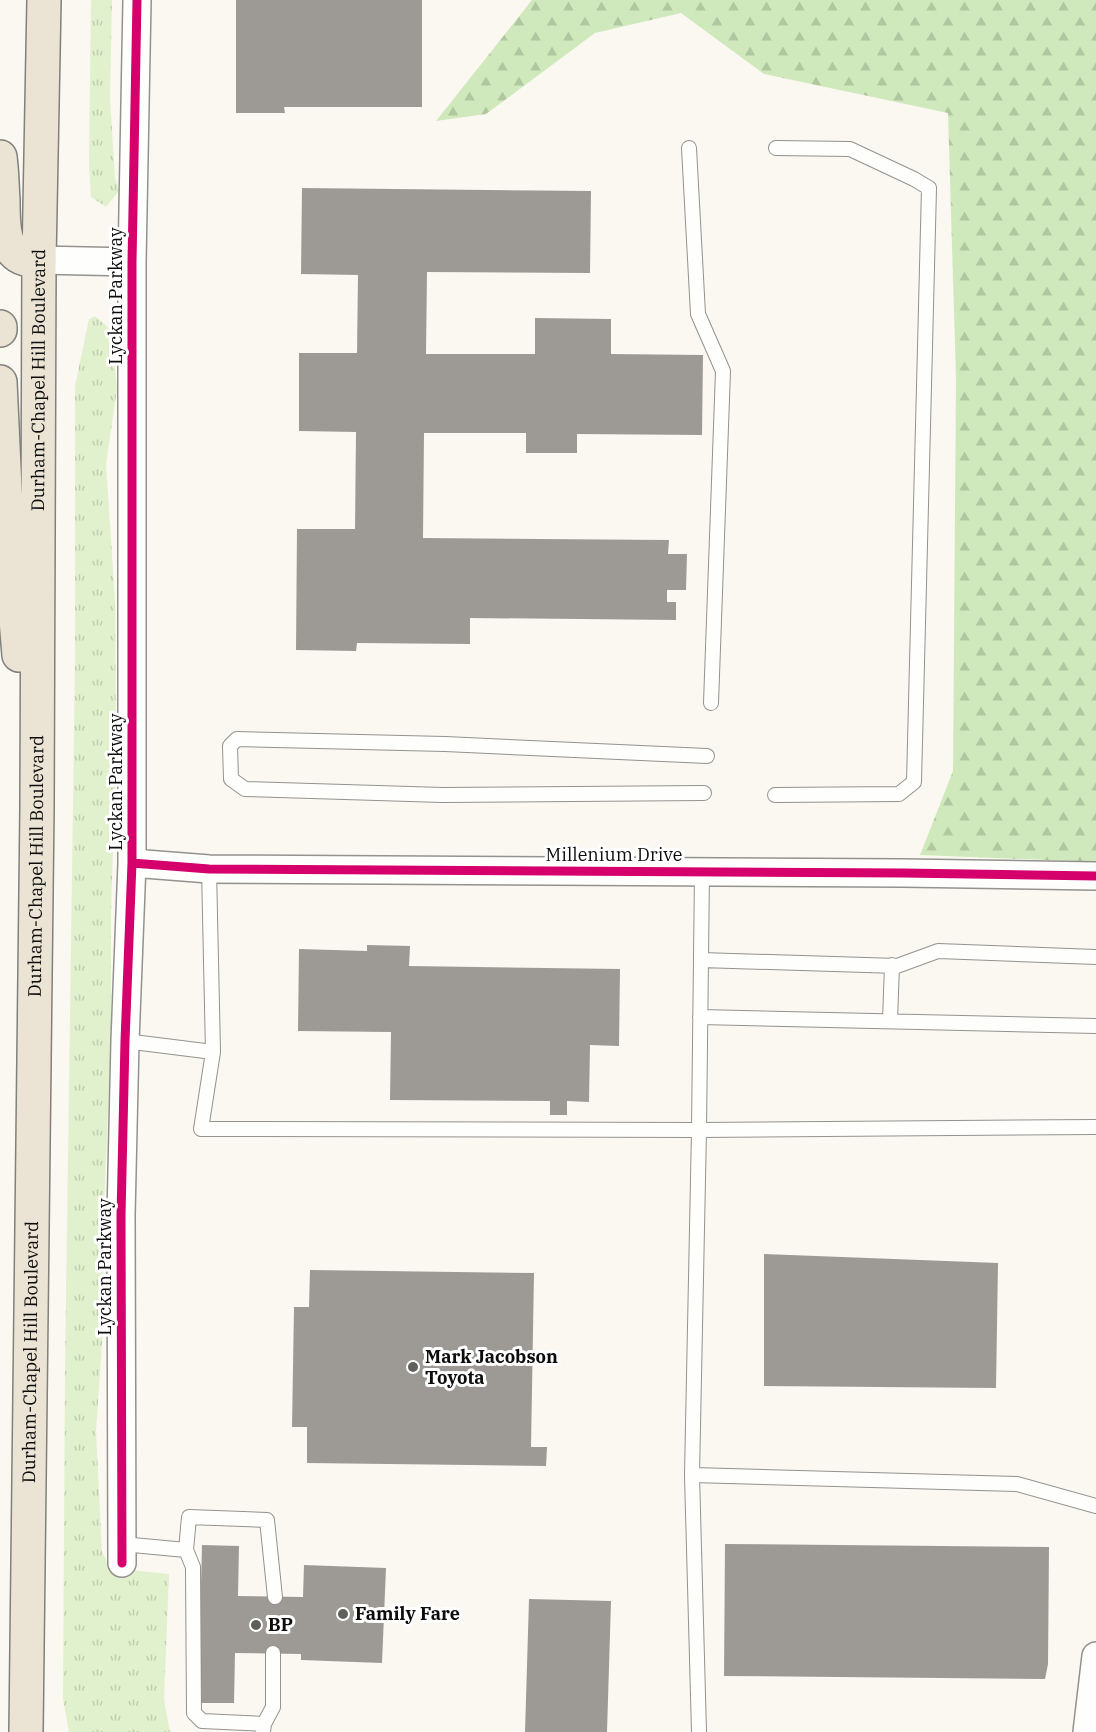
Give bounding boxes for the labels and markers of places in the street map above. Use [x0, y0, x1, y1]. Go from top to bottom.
place label: Mark Jacobson Toyota [425, 1345, 558, 1389]
marker: Mark Jacobson Toyota [406, 1360, 420, 1374]
place label: Family Fare [355, 1602, 460, 1625]
marker: Family Fare [336, 1607, 350, 1621]
place label: BP [268, 1613, 293, 1636]
marker: BP [249, 1618, 263, 1632]

